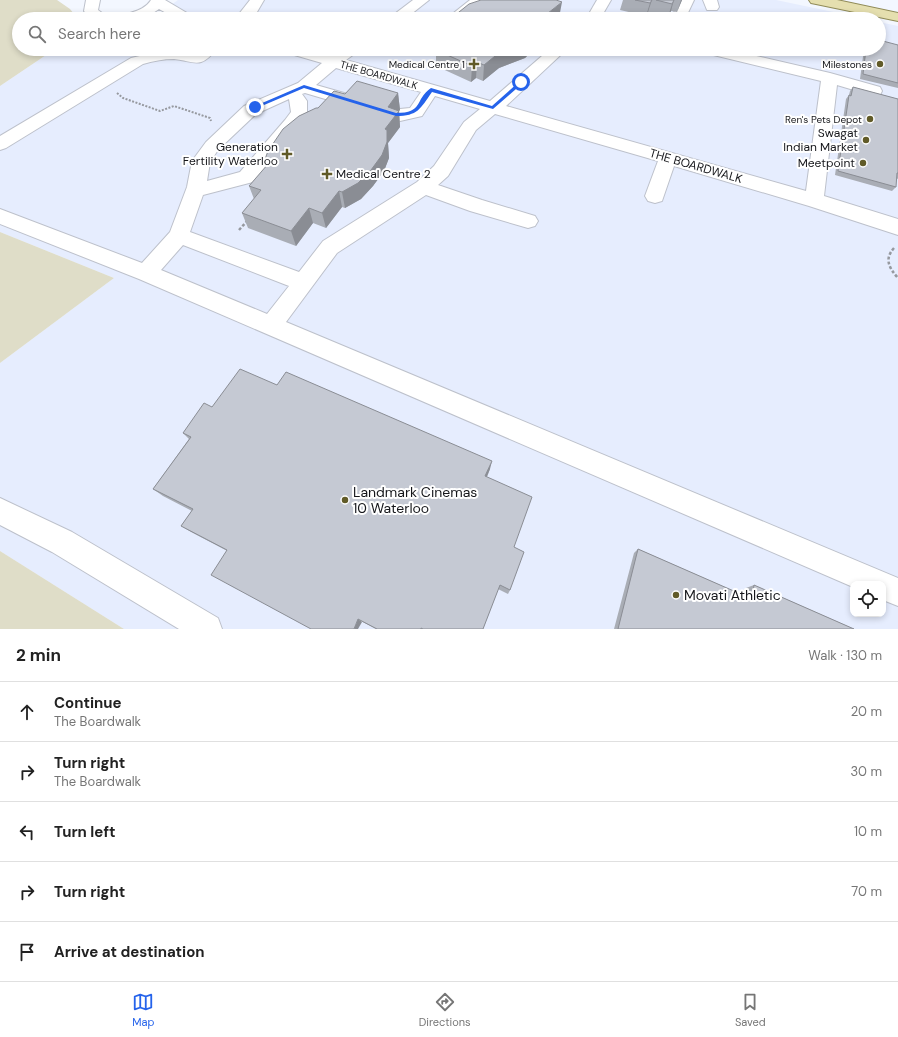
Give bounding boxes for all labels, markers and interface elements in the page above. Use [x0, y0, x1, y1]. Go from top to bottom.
search box [12, 12, 886, 56]
icon: search [26, 23, 48, 45]
text: Search here [58, 24, 141, 44]
street label: THE BOARDWALK [339, 58, 419, 92]
place label: Medical Centre 1 [389, 58, 465, 71]
marker: Medical Centre 1 [468, 58, 480, 70]
place label: Milestones [822, 58, 872, 71]
marker: Milestones [875, 59, 885, 69]
route start [512, 73, 530, 91]
route end [246, 98, 264, 116]
place label: Ren's Pets Depot [785, 113, 862, 126]
marker: Ren's Pets Depot [865, 114, 875, 124]
place label: Swagat Indian Market [783, 125, 858, 155]
marker: Swagat Indian Market [861, 135, 871, 145]
place label: Generation Fertility Waterloo [183, 139, 278, 169]
street label: THE BOARDWALK [648, 145, 744, 187]
marker: Generation Fertility Waterloo [281, 148, 293, 160]
place label: Meetpoint [798, 155, 855, 171]
marker: Meetpoint [858, 158, 868, 168]
place label: Medical Centre 2 [336, 166, 431, 182]
marker: Medical Centre 2 [321, 168, 333, 180]
place label: Landmark Cinemas 10 Waterloo [353, 483, 477, 517]
marker: Landmark Cinemas 10 Waterloo [340, 495, 350, 505]
map controls [850, 581, 886, 617]
button: locate [850, 581, 886, 617]
place label: Movati Athletic [684, 586, 781, 604]
marker: Movati Athletic [671, 590, 681, 600]
text: 2 min [16, 644, 61, 666]
text: Walk · 130 m [808, 647, 882, 664]
text: Continue [54, 693, 122, 713]
icon: ahead [16, 701, 38, 723]
text: 20 m [851, 703, 882, 720]
text: The Boardwalk [54, 713, 141, 730]
text: Turn right [54, 753, 125, 773]
icon: right [16, 761, 38, 783]
text: 30 m [850, 763, 882, 780]
text: The Boardwalk [54, 773, 141, 790]
icon: left [16, 821, 38, 843]
text: Turn left [54, 822, 115, 842]
text: 10 m [854, 823, 882, 840]
icon: right [16, 881, 38, 903]
text: Turn right [54, 882, 125, 902]
text: 70 m [851, 883, 882, 900]
icon: arrive [16, 941, 38, 963]
text: Arrive at destination [54, 942, 205, 962]
tab: Map [132, 991, 154, 1029]
tab: Directions [419, 991, 471, 1029]
tab: Saved [735, 991, 766, 1029]

